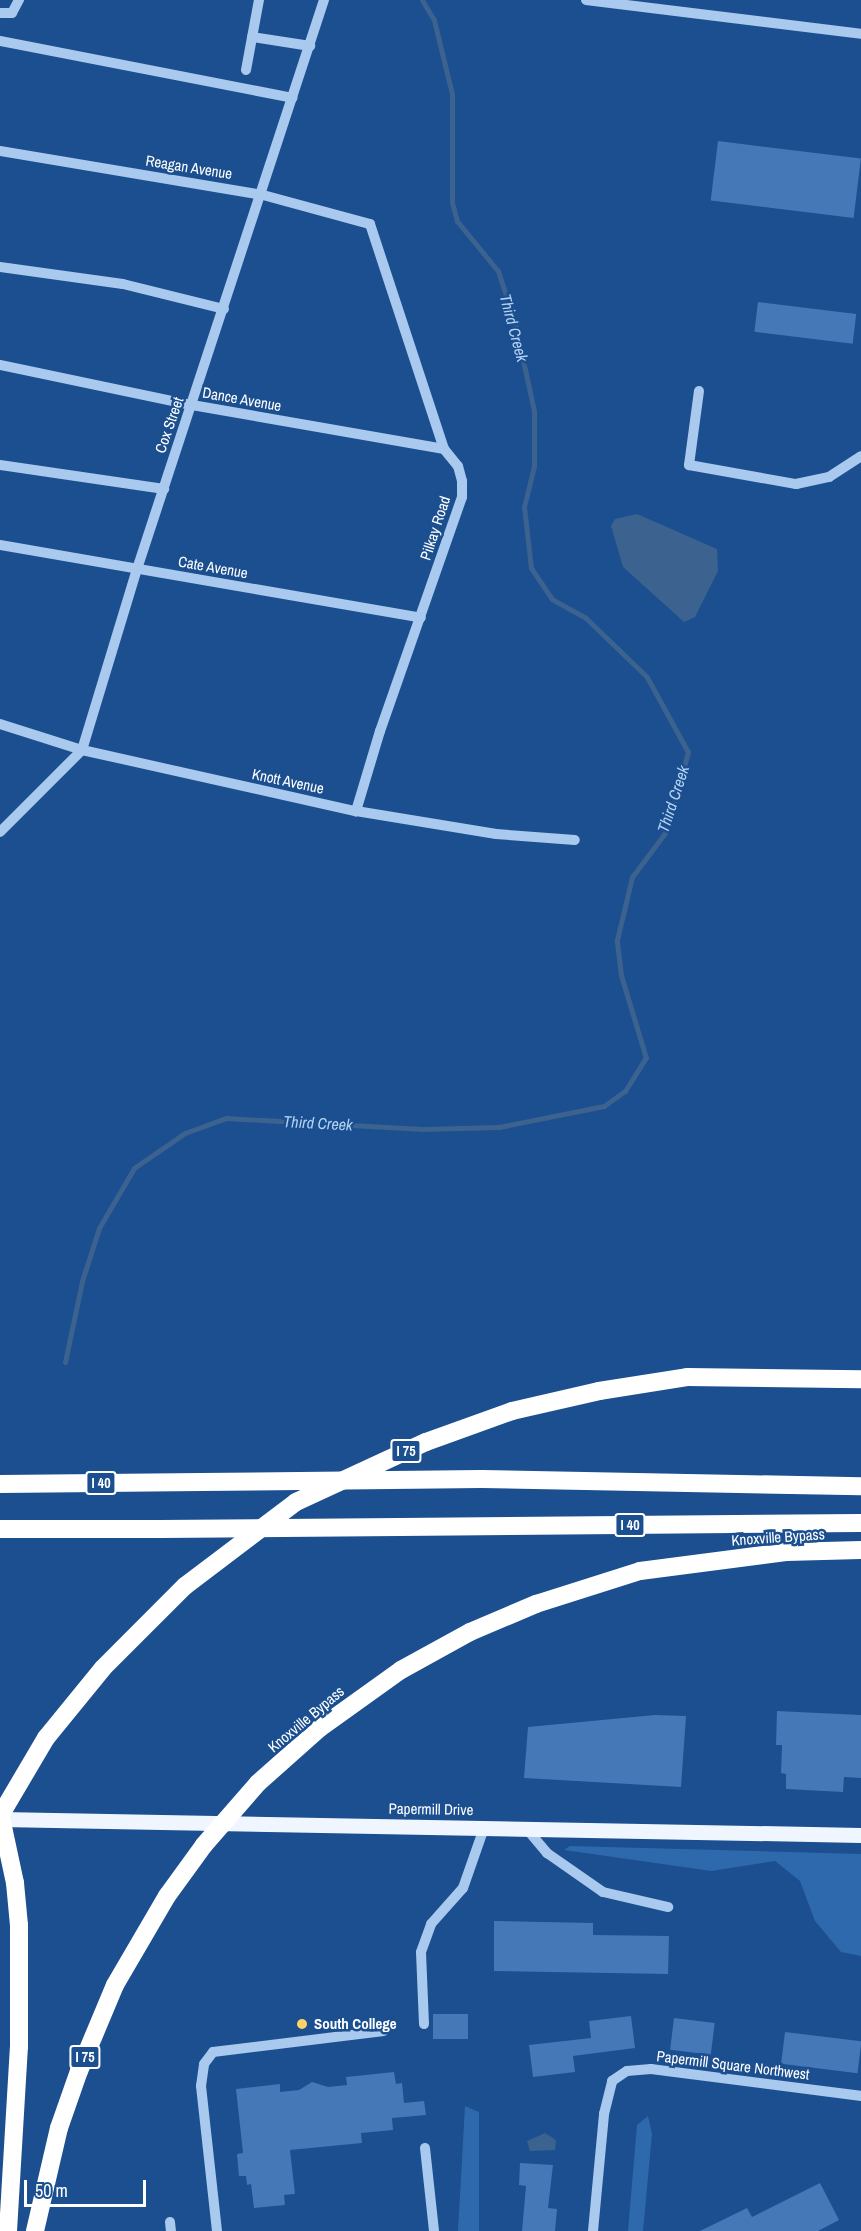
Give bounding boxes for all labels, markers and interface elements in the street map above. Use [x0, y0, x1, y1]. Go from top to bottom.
street label: Reagan Avenue [144, 151, 234, 183]
water label: Third Creek [496, 292, 532, 364]
street label: Dance Avenue [201, 383, 283, 415]
street label: Cox Street [151, 395, 187, 455]
street label: Pilkay Road [416, 494, 454, 562]
street label: Cate Avenue [177, 552, 249, 582]
water label: Third Creek [653, 763, 693, 835]
street label: Knott Avenue [250, 765, 326, 797]
water label: Third Creek [283, 1112, 353, 1134]
road number: I 75 [390, 1440, 422, 1462]
road number: I 40 [84, 1472, 118, 1494]
road number: I 40 [614, 1514, 646, 1536]
street label: Knoxville Bypass [731, 1525, 825, 1549]
street label: Knoxville Bypass [264, 1682, 348, 1756]
street label: Papermill Drive [388, 1799, 474, 1819]
place label: South College [314, 2015, 397, 2033]
marker: South College [295, 2017, 309, 2031]
road number: I 75 [68, 2046, 101, 2068]
street label: Papermill Square Northwest [656, 2047, 810, 2083]
scale bar [27, 2168, 148, 2206]
text: 50 m [35, 2178, 68, 2203]

